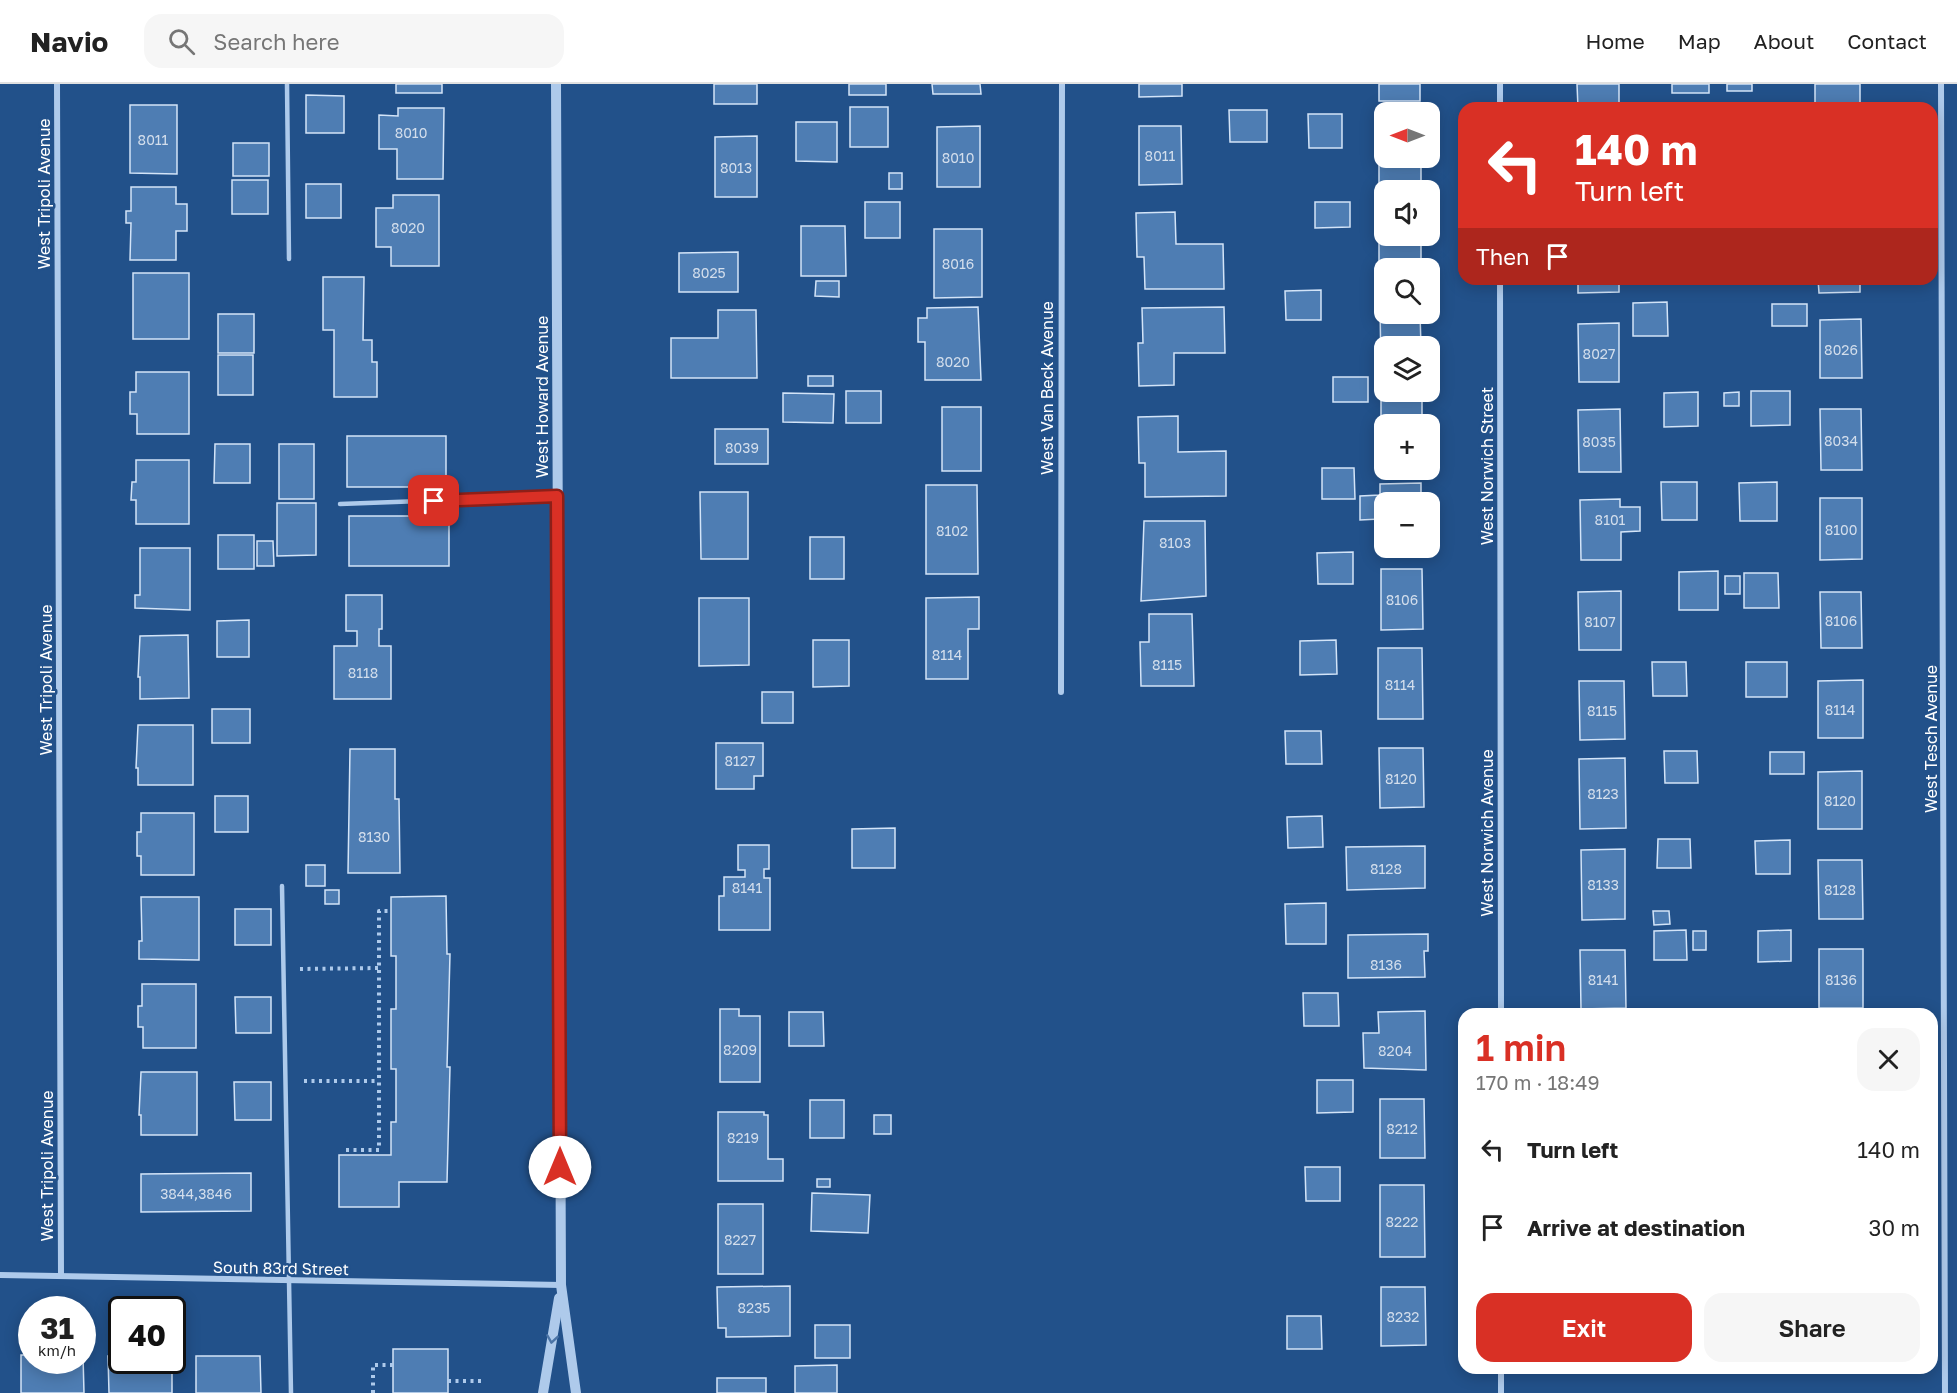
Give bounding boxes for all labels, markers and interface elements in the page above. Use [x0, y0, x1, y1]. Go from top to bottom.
search box [144, 14, 564, 68]
text: Navio [30, 25, 108, 58]
icon: search [165, 25, 198, 58]
text: Search here [213, 28, 339, 55]
text: Home [1585, 28, 1645, 54]
text: Map [1678, 28, 1721, 54]
text: About [1754, 28, 1814, 54]
text: Contact [1847, 28, 1927, 54]
north arrow [1374, 102, 1440, 168]
map controls [1374, 102, 1440, 558]
street label: West Tripoli Avenue [34, 118, 54, 270]
house number: 8010 [395, 124, 427, 141]
text: 140 m [1575, 124, 1697, 174]
icon: left [1476, 126, 1554, 204]
house number: 8011 [138, 131, 169, 148]
house number: 8011 [1145, 147, 1176, 164]
house number: 8010 [942, 149, 974, 166]
house number: 8013 [720, 159, 752, 176]
text: Turn left [1575, 175, 1684, 207]
button: sound [1374, 180, 1440, 246]
house number: 8020 [391, 219, 425, 236]
icon: arrive [1541, 240, 1574, 273]
text: Then [1476, 243, 1529, 270]
house number: 8016 [942, 255, 974, 272]
button: search [1374, 258, 1440, 324]
house number: 8025 [692, 264, 726, 281]
street label: West Van Beck Avenue [1037, 301, 1057, 475]
street label: West Howard Avenue [532, 316, 552, 478]
button: layers [1374, 336, 1440, 402]
house number: 8026 [1824, 341, 1858, 358]
house number: 8027 [1583, 345, 1615, 362]
house number: 8020 [936, 353, 970, 370]
street label: West Norwich Street [1477, 387, 1497, 545]
button: + [1374, 414, 1440, 480]
house number: 8034 [1824, 432, 1858, 449]
house number: 8035 [1582, 433, 1616, 450]
house number: 8039 [725, 439, 759, 456]
pin [408, 475, 459, 526]
icon: arrive [417, 484, 450, 517]
button: − [1374, 492, 1440, 558]
house number: 8101 [1595, 511, 1626, 528]
house number: 8100 [1825, 521, 1857, 538]
house number: 8102 [936, 522, 968, 539]
house number: 8103 [1159, 534, 1191, 551]
house number: 8106 [1386, 591, 1418, 608]
street label: West Tripoli Avenue [36, 604, 56, 756]
house number: 8106 [1825, 612, 1857, 629]
house number: 8107 [1584, 613, 1616, 630]
house number: 8114 [932, 646, 962, 663]
house number: 8115 [1152, 656, 1182, 673]
house number: 8118 [348, 664, 378, 681]
street label: West Tesch Avenue [1921, 665, 1941, 813]
house number: 8114 [1385, 676, 1415, 693]
house number: 8114 [1825, 701, 1855, 718]
house number: 8115 [1587, 702, 1617, 719]
street label: West Norwich Avenue [1477, 749, 1497, 917]
house number: 8127 [725, 752, 755, 769]
house number: 8120 [1385, 770, 1417, 787]
house number: 8123 [1587, 785, 1619, 802]
house number: 8120 [1824, 792, 1856, 809]
house number: 8130 [358, 828, 390, 845]
house number: 8128 [1370, 860, 1402, 877]
house number: 8133 [1587, 876, 1619, 893]
house number: 8141 [732, 879, 763, 896]
house number: 8128 [1824, 881, 1856, 898]
house number: 8136 [1370, 956, 1402, 973]
house number: 8141 [1588, 971, 1619, 988]
house number: 8136 [1825, 971, 1857, 988]
text: 1 min [1476, 1026, 1566, 1069]
button: close [1857, 1028, 1920, 1091]
house number: 8209 [723, 1041, 757, 1058]
house number: 8204 [1378, 1042, 1412, 1059]
text: 170 m · 18:49 [1476, 1070, 1600, 1094]
street label: West Tripoli Avenue [37, 1090, 57, 1242]
house number: 8212 [1386, 1120, 1418, 1137]
house number: 8219 [727, 1129, 759, 1146]
icon: left [1476, 1133, 1509, 1166]
position arrow [528, 1135, 592, 1199]
text: Turn left [1527, 1136, 1618, 1163]
text: 140 m [1857, 1136, 1920, 1163]
house number: 3844,3846 [160, 1185, 232, 1202]
icon: arrive [1476, 1211, 1509, 1244]
house number: 8222 [1386, 1213, 1418, 1230]
text: Arrive at destination [1527, 1214, 1745, 1241]
text: 30 m [1869, 1214, 1920, 1241]
house number: 8227 [724, 1231, 756, 1248]
street label: South 83rd Street [213, 1257, 349, 1279]
button: Exit [1476, 1293, 1692, 1362]
button: Share [1704, 1293, 1920, 1362]
speed limit sign: 40 [108, 1296, 186, 1374]
house number: 8235 [738, 1299, 770, 1316]
house number: 8232 [1387, 1308, 1419, 1325]
text: 31 [40, 1310, 74, 1346]
one-way arrow [546, 1334, 559, 1344]
text: km/h [38, 1341, 76, 1359]

